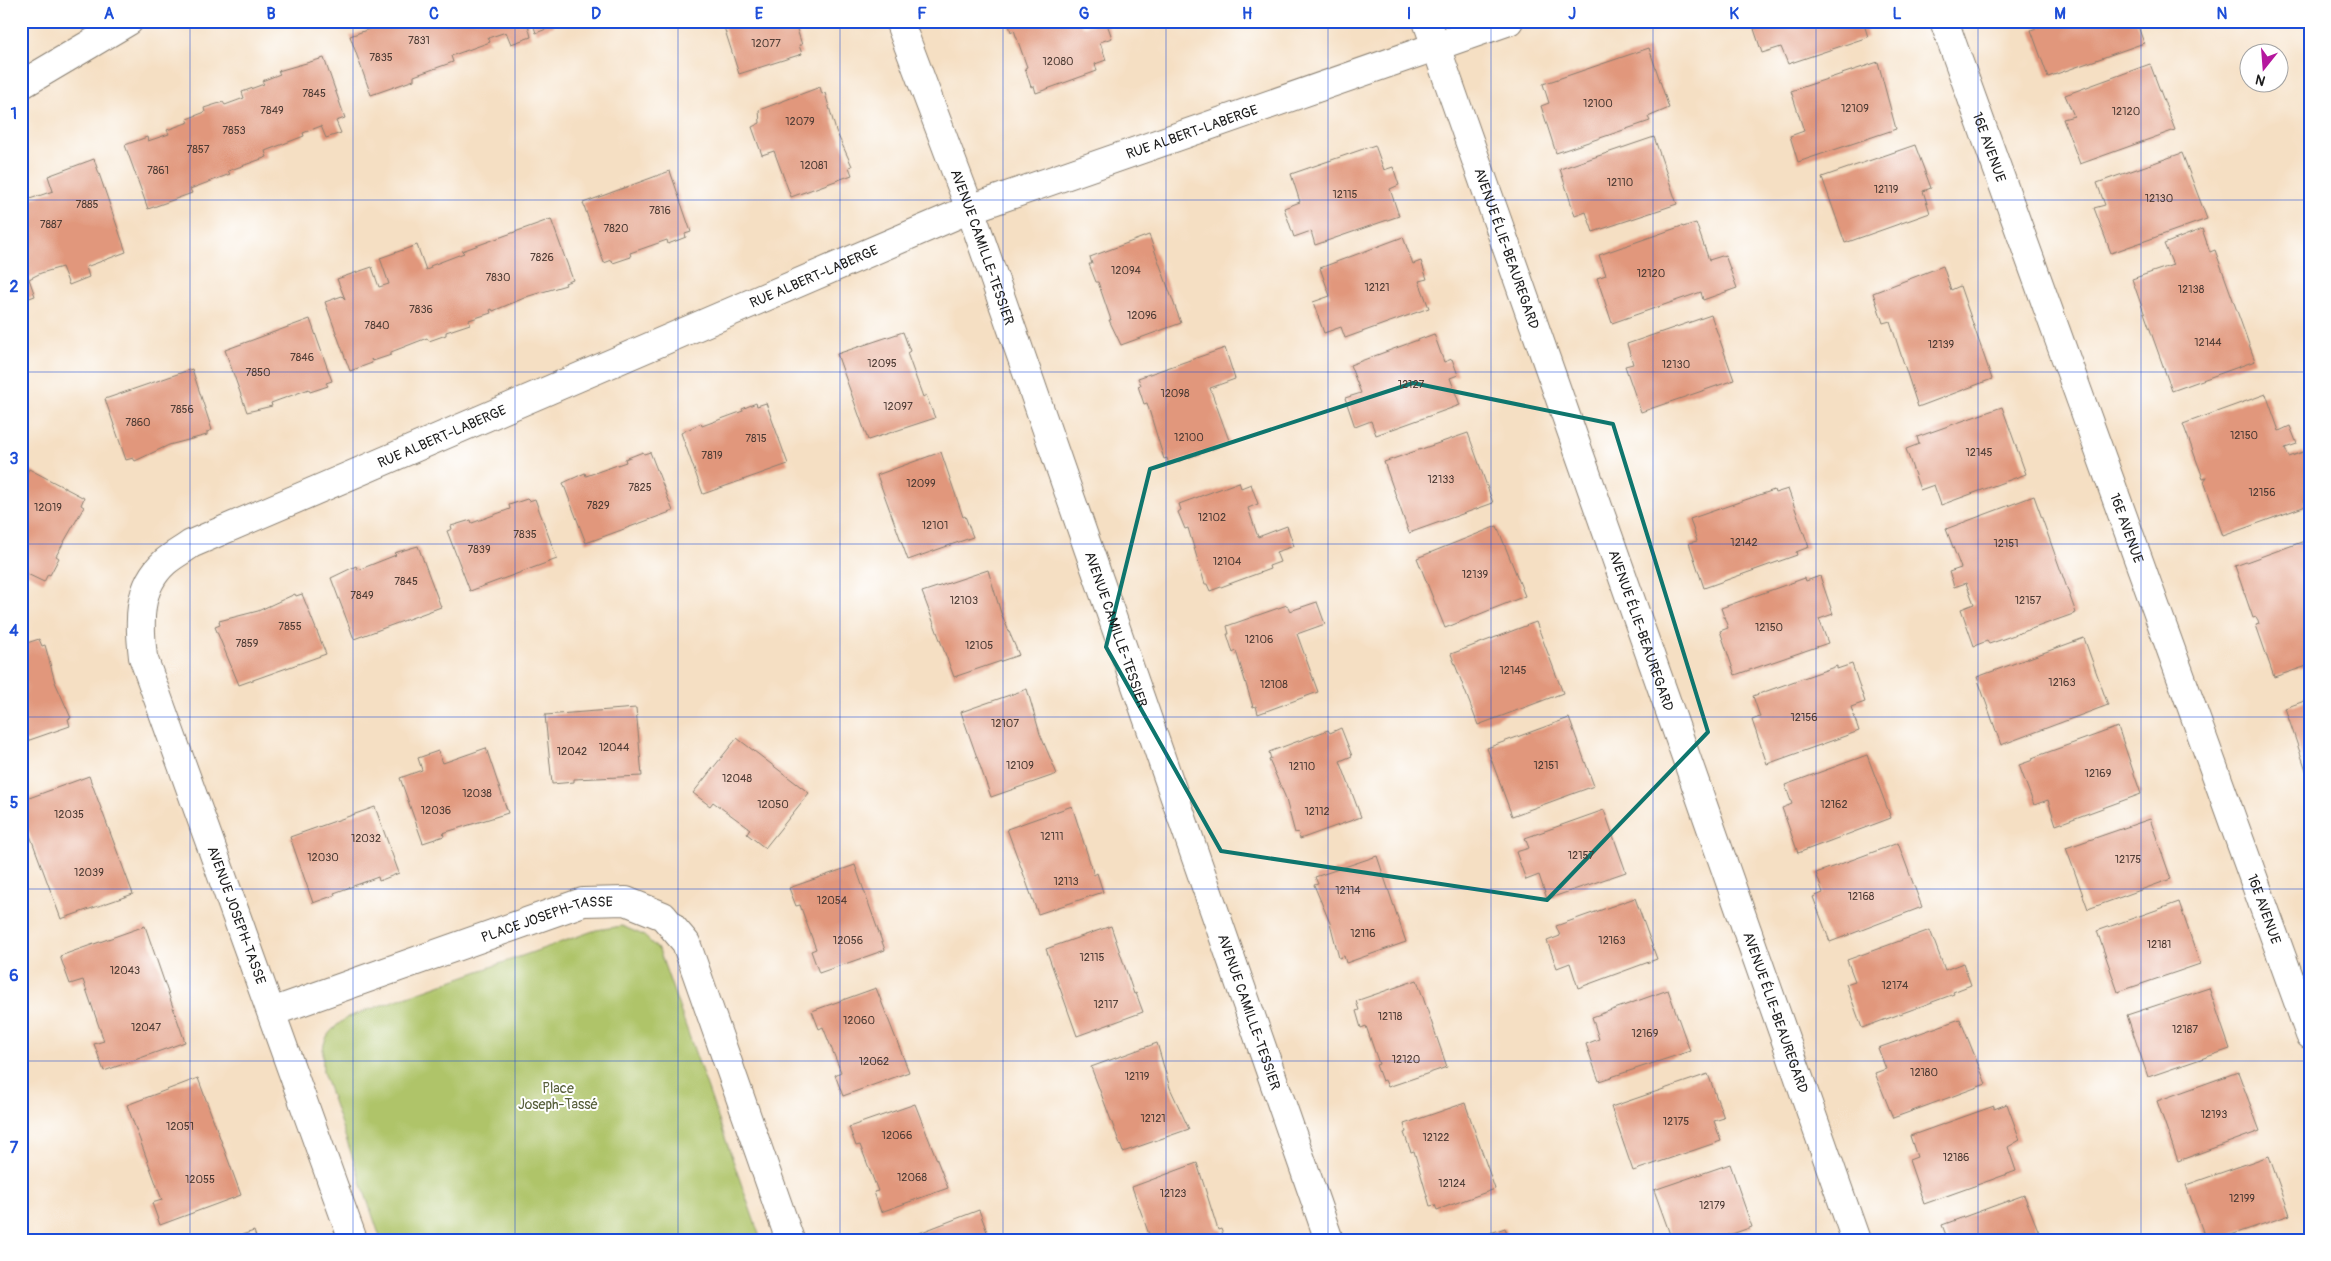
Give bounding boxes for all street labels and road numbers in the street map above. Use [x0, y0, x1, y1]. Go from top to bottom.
street label: RUE ALBERT-LABERGE [1124, 101, 1260, 163]
street label: 16E AVENUE [1969, 110, 2009, 185]
street label: AVENUE ÉLIE-BEAUREGARD [1470, 166, 1543, 331]
street label: AVENUE CAMILLE-TESSIER [947, 167, 1018, 327]
street label: RUE ALBERT-LABERGE [747, 242, 881, 312]
street label: RUE ALBERT-LABERGE [375, 402, 509, 472]
street label: 16E AVENUE [2106, 491, 2147, 565]
street label: AVENUE ÉLIE-BEAUREGARD [1605, 548, 1677, 714]
street label: AVENUE CAMILLE-TESSIER [1081, 549, 1151, 710]
street label: AVENUE JOSEPH-TASSE [204, 844, 269, 987]
street label: 16E AVENUE [2244, 872, 2284, 946]
street label: PLACE JOSEPH-TASSE [479, 893, 613, 946]
street label: AVENUE ÉLIE-BEAUREGARD [1739, 930, 1812, 1096]
street label: AVENUE CAMILLE-TESSIER [1214, 932, 1284, 1092]

